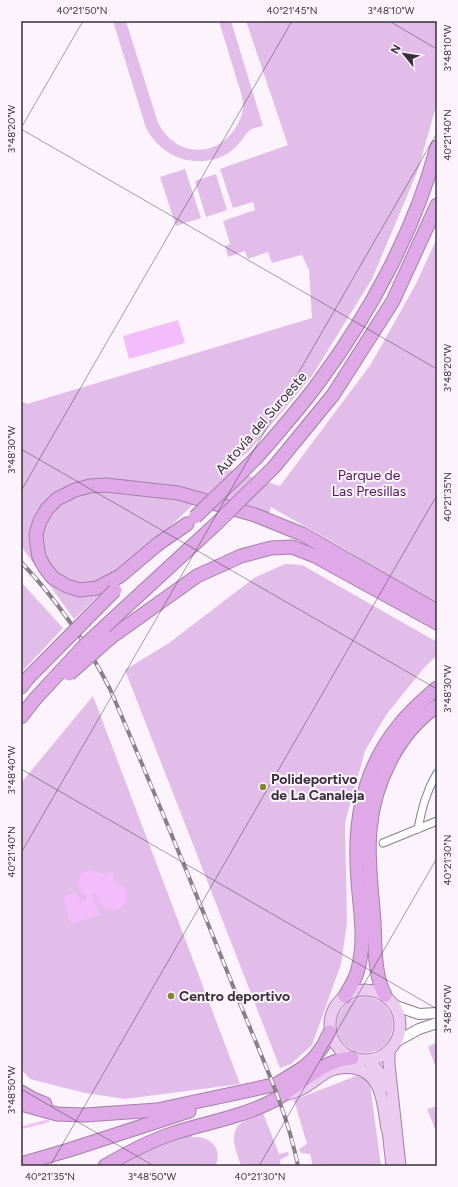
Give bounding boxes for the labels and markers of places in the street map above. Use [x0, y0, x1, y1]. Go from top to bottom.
place label: Polideportivo de La Canaleja [271, 771, 365, 804]
marker: Polideportivo de La Canaleja [258, 782, 268, 792]
place label: Centro deportivo [179, 988, 290, 1005]
marker: Centro deportivo [166, 991, 176, 1001]

